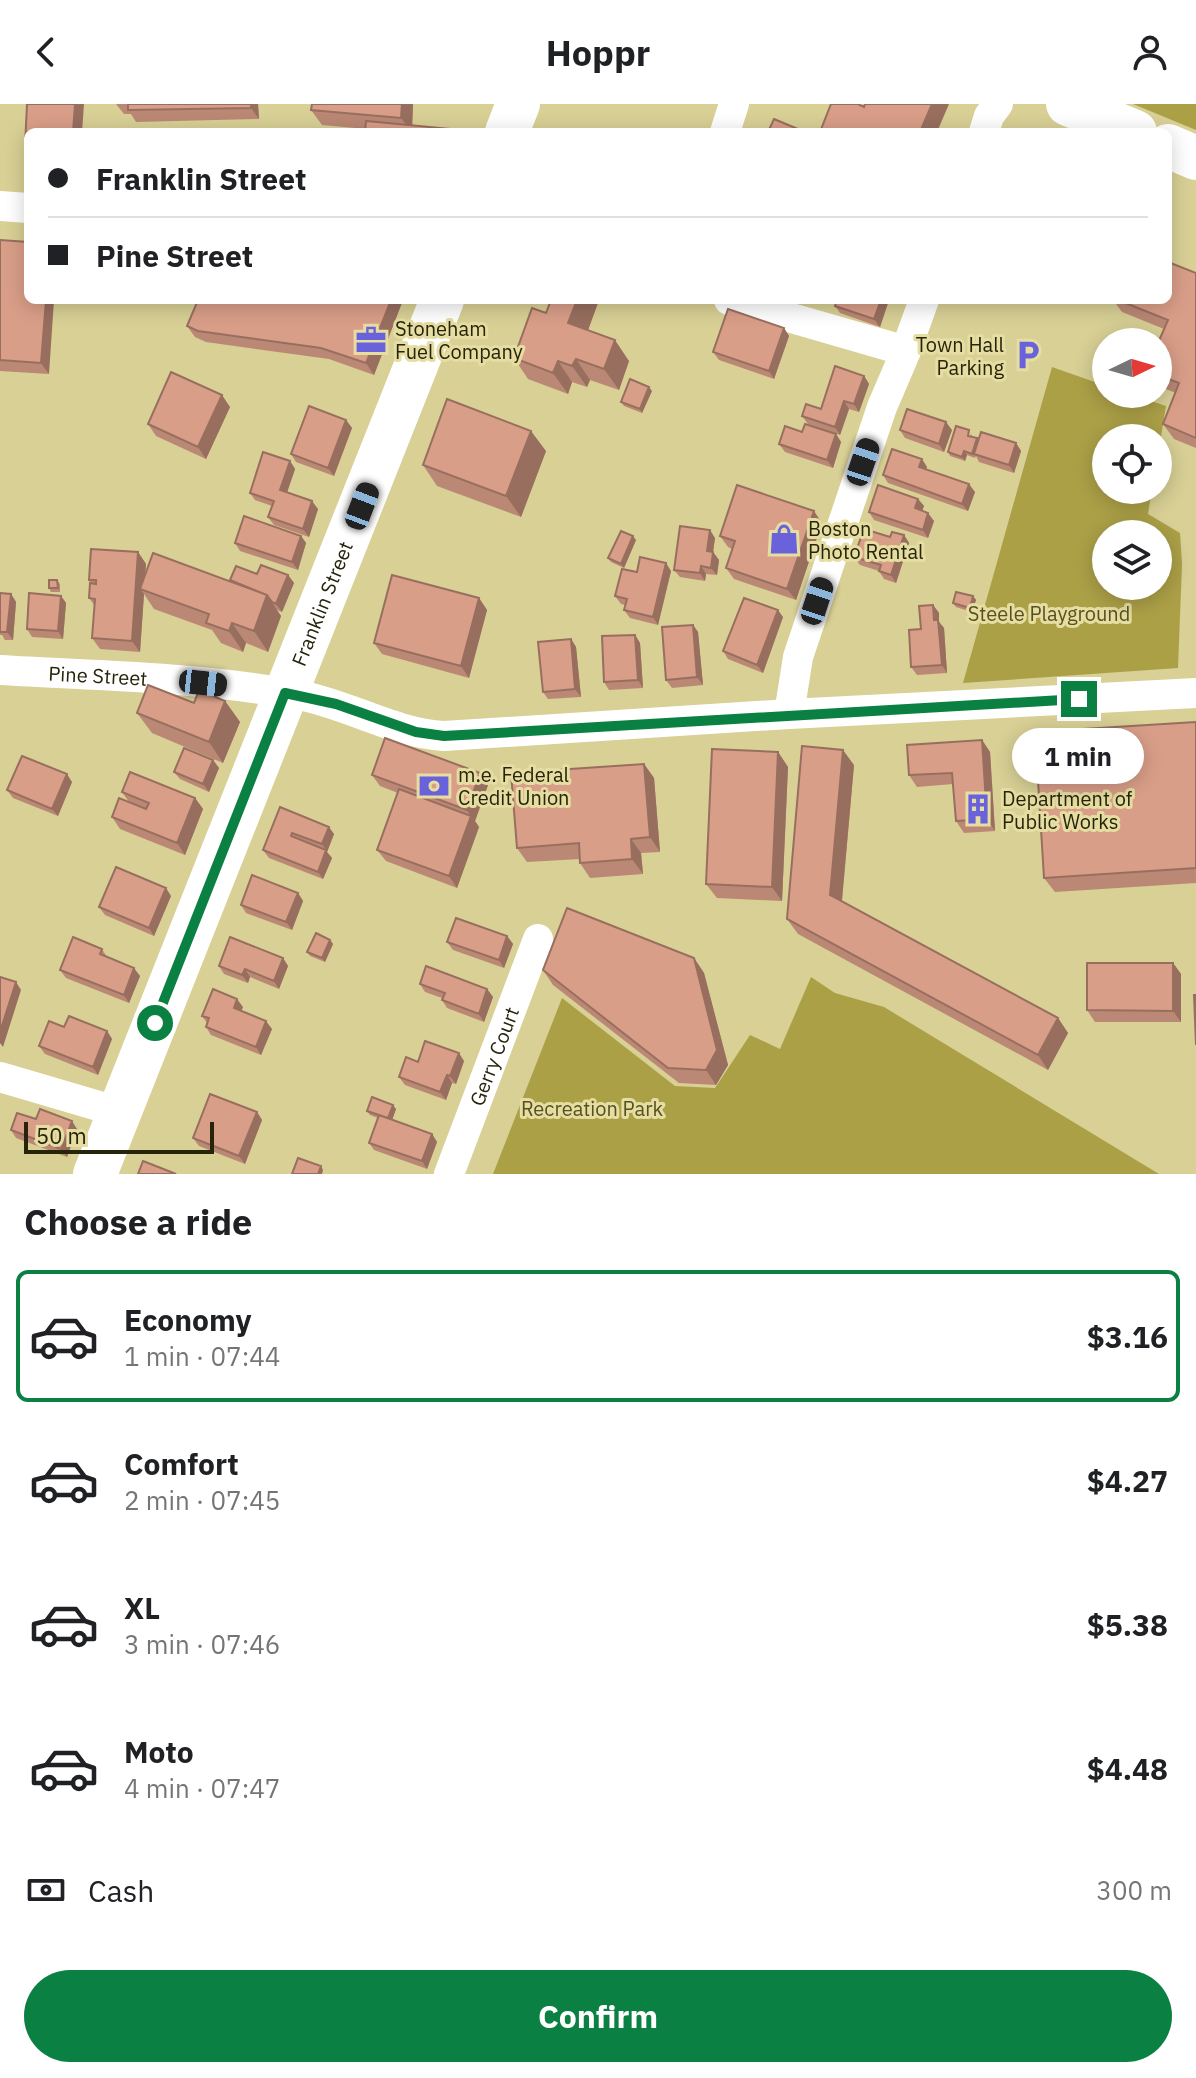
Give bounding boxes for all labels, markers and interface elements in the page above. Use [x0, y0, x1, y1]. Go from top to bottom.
text: Hoppr [546, 29, 650, 76]
icon: back [24, 30, 68, 74]
icon: person [1128, 30, 1172, 74]
text: Franklin Street [96, 159, 306, 198]
text: Pine Street [96, 236, 253, 275]
place label: Stoneham Fuel Company [395, 315, 523, 365]
office icon: Stoneham Fuel Company [354, 323, 388, 357]
north arrow [1092, 328, 1172, 408]
map controls [1092, 328, 1172, 600]
place label: Town Hall Parking [916, 331, 1004, 381]
parking icon: Town Hall Parking [1011, 338, 1045, 372]
button: locate [1092, 424, 1172, 504]
car [844, 435, 882, 489]
car [342, 479, 382, 533]
place label: Boston Photo Rental [808, 515, 924, 565]
button: layers [1092, 520, 1172, 600]
shop icon: Boston Photo Rental [767, 522, 801, 556]
street label: Franklin Street [285, 537, 358, 670]
car [798, 574, 836, 628]
park label: Steele Playground [968, 600, 1130, 627]
street label: Pine Street [48, 659, 148, 691]
car [178, 669, 228, 697]
route end [1061, 681, 1097, 717]
callout: 1 min [1013, 727, 1145, 783]
text: 1 min [1044, 739, 1112, 773]
place label: m.e. Federal Credit Union [458, 761, 569, 811]
bank icon: m.e. Federal Credit Union [417, 769, 451, 803]
place label: Department of Public Works [1002, 785, 1133, 835]
building icon: Department of Public Works [961, 792, 995, 826]
street label: Gerry Court [463, 1003, 525, 1110]
route start [137, 1005, 173, 1041]
park label: Recreation Park [521, 1095, 664, 1122]
scale bar [24, 1118, 214, 1154]
text: 50 m [36, 1121, 87, 1150]
text: Choose a ride [24, 1198, 252, 1245]
icon: car [28, 1300, 100, 1372]
text: Economy [124, 1300, 252, 1339]
text: $3.16 [1087, 1317, 1168, 1356]
text: 1 min · 07:44 [124, 1339, 280, 1373]
icon: car [28, 1444, 100, 1516]
text: Comfort [124, 1444, 239, 1483]
text: $4.27 [1087, 1461, 1168, 1500]
text: 2 min · 07:45 [124, 1483, 280, 1517]
icon: car [28, 1588, 100, 1660]
text: XL [124, 1588, 160, 1627]
text: $5.38 [1087, 1605, 1168, 1644]
text: 3 min · 07:46 [124, 1627, 280, 1661]
icon: car [28, 1732, 100, 1804]
text: Moto [124, 1732, 194, 1771]
text: $4.48 [1087, 1749, 1168, 1788]
text: 4 min · 07:47 [124, 1771, 280, 1805]
icon: cash [24, 1868, 68, 1912]
text: Cash [88, 1871, 154, 1910]
text: 300 m [1096, 1873, 1172, 1907]
button: Confirm [24, 1970, 1172, 2062]

